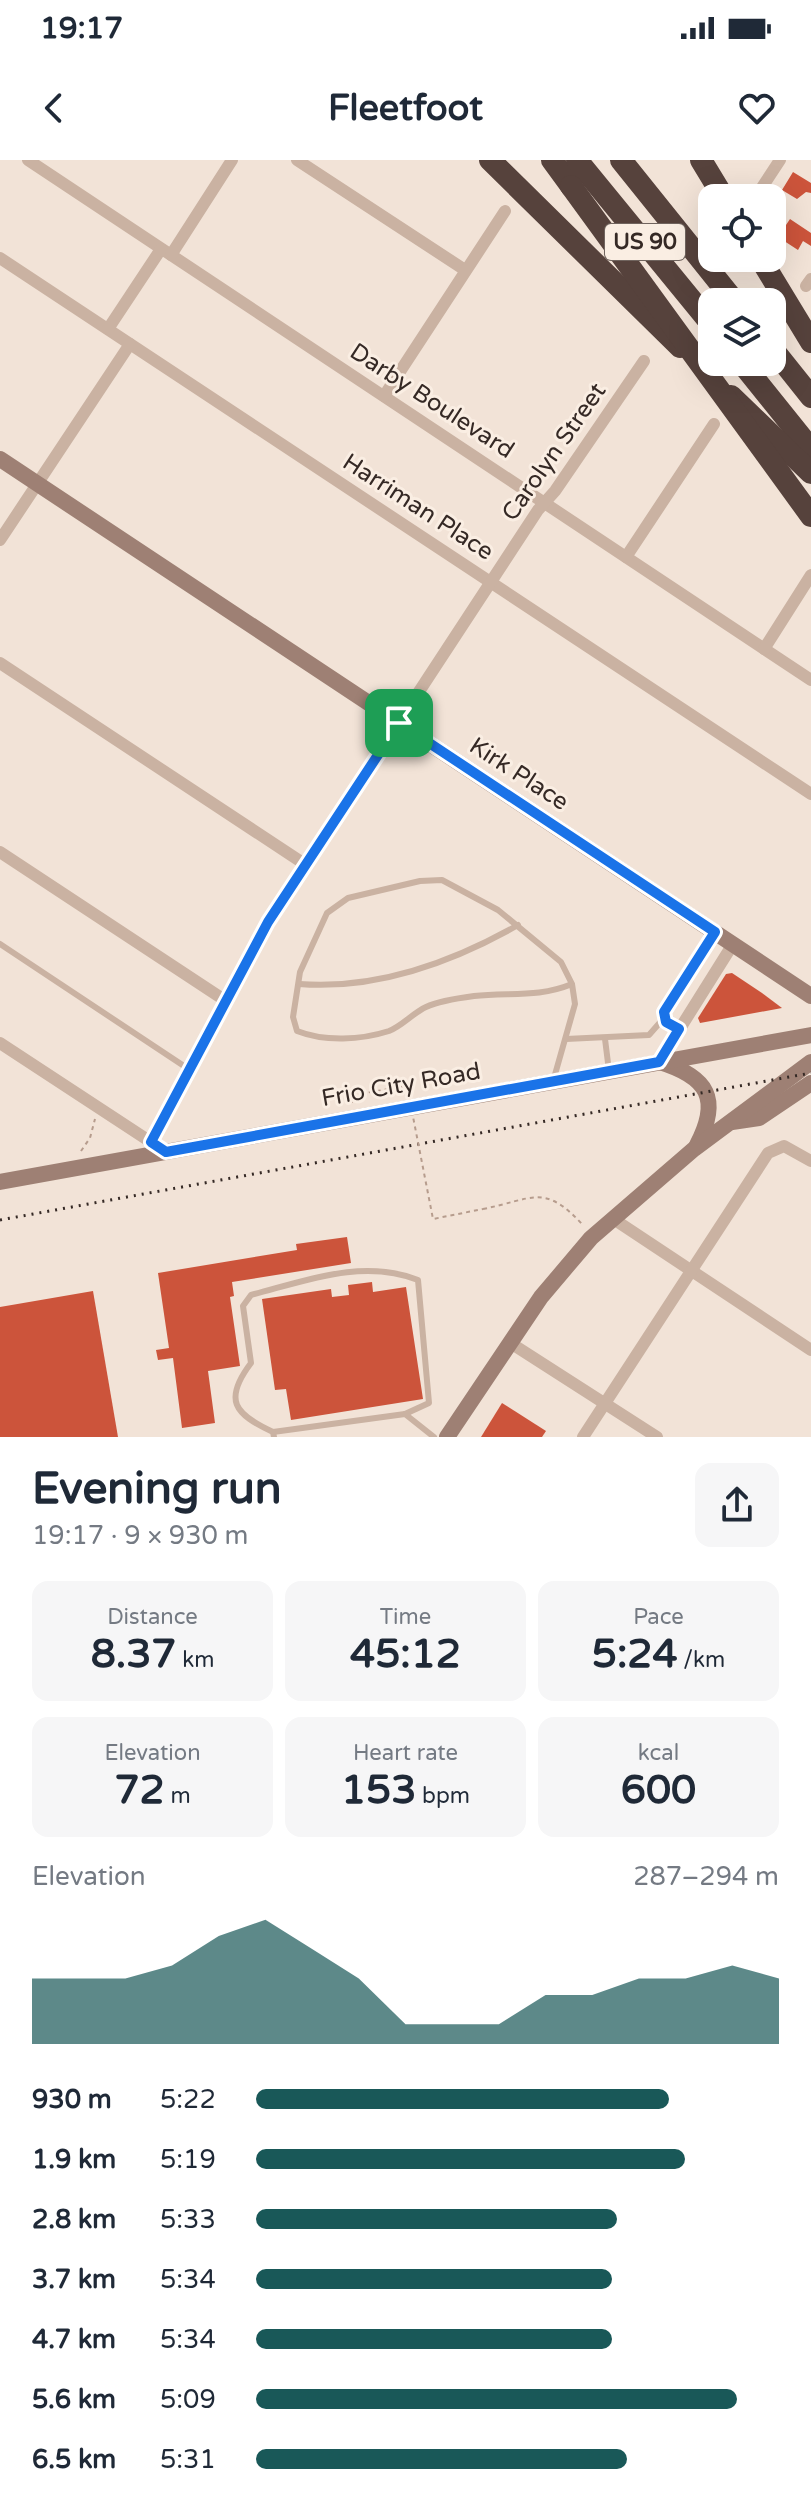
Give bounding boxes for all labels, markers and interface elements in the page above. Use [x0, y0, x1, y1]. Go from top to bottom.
text: 19:17 [40, 10, 123, 47]
icon: back [32, 86, 76, 130]
icon: heart [735, 86, 779, 130]
text: Fleetfoot [328, 87, 483, 130]
map controls [698, 184, 786, 376]
button: locate [698, 184, 786, 272]
road number: US 90 [605, 224, 685, 260]
button: layers [698, 288, 786, 376]
street label: Darby Boulevard [345, 337, 519, 465]
street label: Carolyn Street [496, 377, 612, 527]
street label: Harriman Place [337, 447, 499, 567]
pin [365, 689, 433, 757]
icon: arrive [377, 701, 421, 745]
street label: Kirk Place [464, 731, 574, 817]
street label: Frio City Road [319, 1057, 483, 1113]
text: Evening run [32, 1463, 281, 1516]
button: share [695, 1463, 779, 1547]
text: 19:17 · 9 × 930 m [32, 1520, 248, 1551]
text: Distance [107, 1604, 198, 1630]
text: Time [380, 1604, 431, 1630]
text: Pace [633, 1604, 684, 1630]
text: 8.37 [91, 1630, 176, 1678]
text: 45:12 [350, 1630, 461, 1678]
text: 5:24 [592, 1630, 678, 1678]
text: km [176, 1647, 214, 1673]
text: /km [678, 1647, 725, 1673]
text: Elevation [104, 1740, 201, 1766]
text: Heart rate [353, 1740, 458, 1766]
text: kcal [638, 1740, 679, 1766]
text: 72 [114, 1766, 165, 1814]
text: 153 [341, 1766, 416, 1814]
text: 600 [621, 1766, 696, 1814]
text: m [165, 1783, 191, 1809]
text: bpm [416, 1783, 470, 1809]
text: Elevation [32, 1861, 146, 1892]
text: 287–294 m [633, 1861, 779, 1892]
text: 930 m [32, 2084, 112, 2115]
text: 5:22 [160, 2084, 216, 2115]
text: 1.9 km [32, 2144, 116, 2175]
text: 5:19 [160, 2144, 216, 2175]
text: 2.8 km [32, 2204, 116, 2235]
text: 5:33 [160, 2204, 216, 2235]
text: 3.7 km [32, 2264, 116, 2295]
text: 5:34 [160, 2264, 216, 2295]
text: 4.7 km [32, 2324, 116, 2355]
text: 5:34 [160, 2324, 216, 2355]
text: 5.6 km [32, 2384, 116, 2415]
text: 5:09 [160, 2384, 216, 2415]
text: 6.5 km [32, 2444, 116, 2475]
text: 5:31 [160, 2444, 216, 2475]

